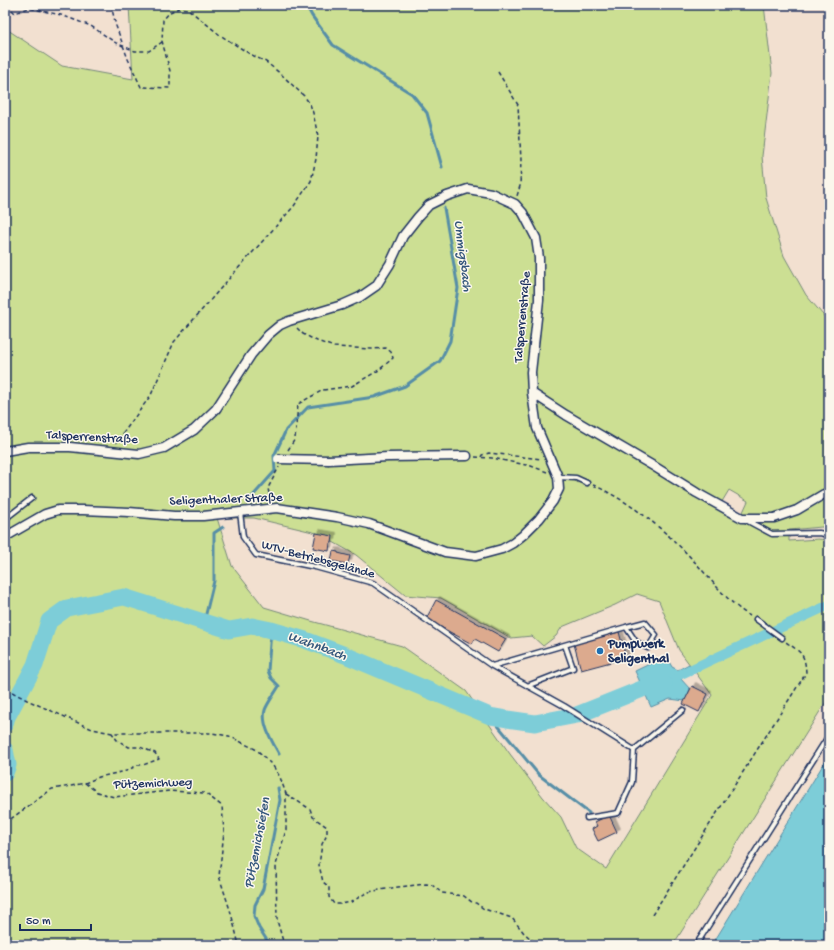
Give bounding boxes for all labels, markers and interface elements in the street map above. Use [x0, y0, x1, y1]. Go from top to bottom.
water label: Ummigsbach [449, 219, 475, 293]
street label: Talsperrenstraße [511, 270, 534, 364]
street label: Talsperrenstraße [45, 428, 138, 448]
street label: Seligenthaler Straße [169, 491, 283, 509]
street label: WTV-Betriebsgelände [260, 538, 376, 582]
water label: Wahnbach [285, 629, 349, 666]
place label: Pumpwerk Seligenthal [607, 637, 669, 667]
marker: Pumpwerk Seligenthal [595, 646, 605, 656]
street label: Pützemichweg [112, 775, 193, 793]
water label: Pützemichsiefen [241, 796, 275, 890]
scale bar [20, 906, 91, 932]
text: 50 m [26, 915, 51, 929]

